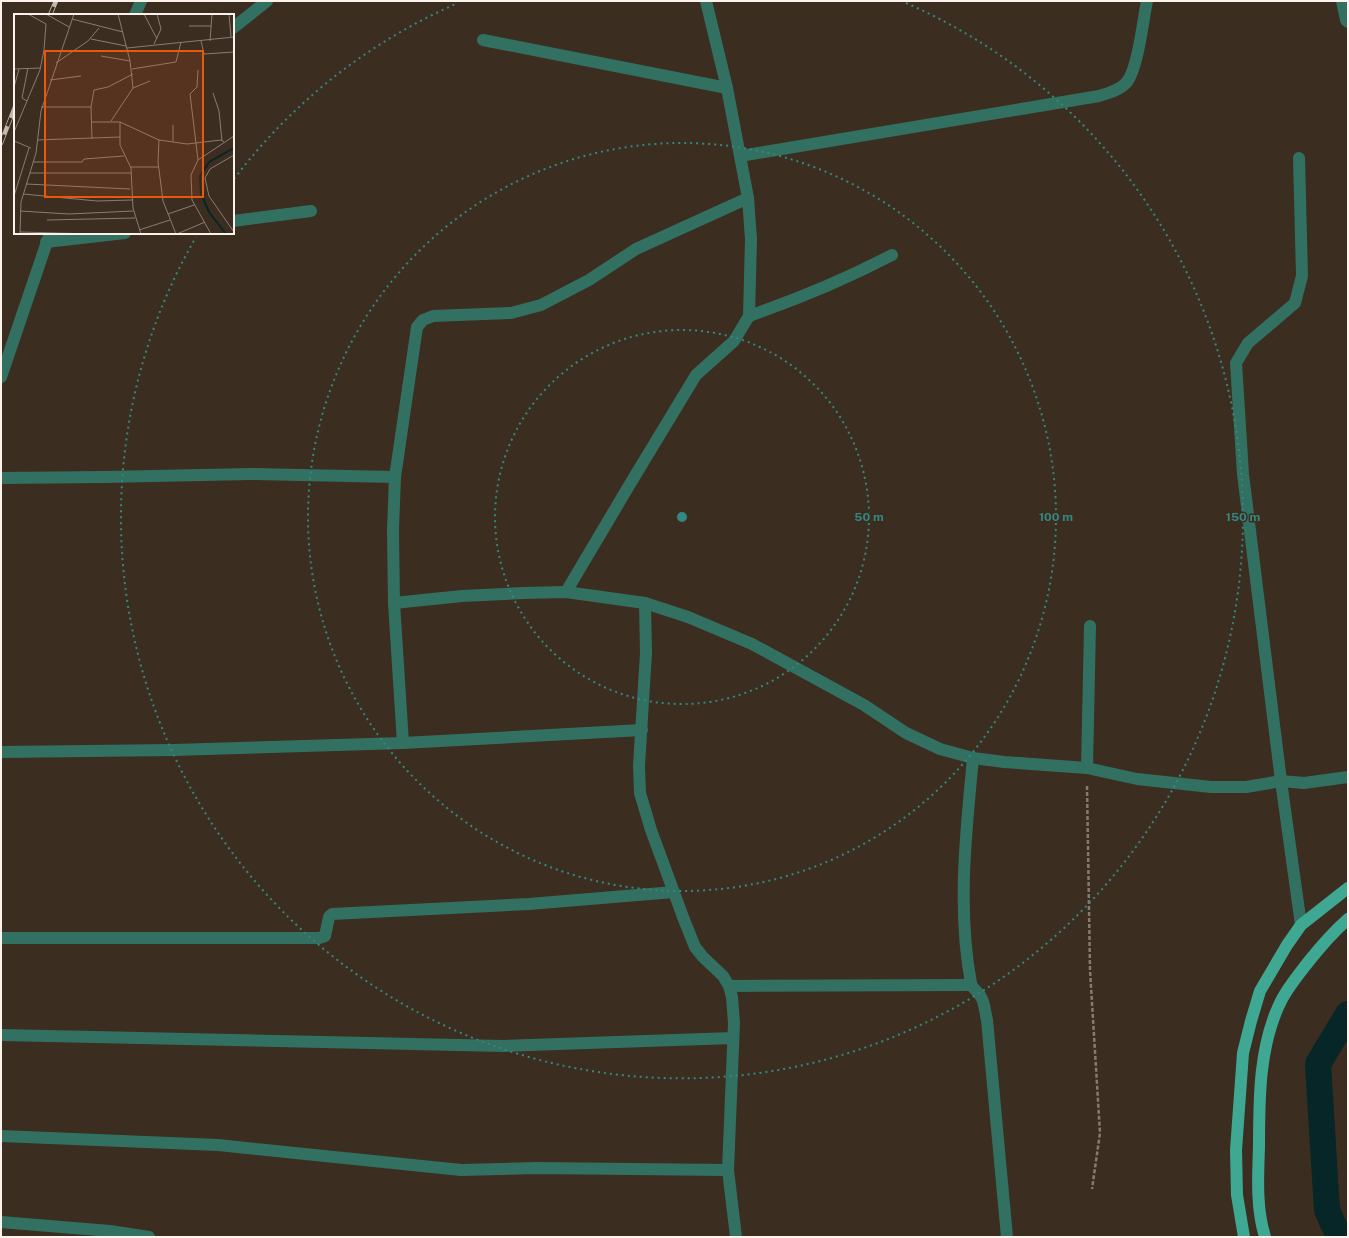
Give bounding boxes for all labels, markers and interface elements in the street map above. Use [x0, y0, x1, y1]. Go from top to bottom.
inset map [14, 14, 234, 234]
centre of rings [675, 510, 689, 524]
text: 50 m [854, 510, 884, 524]
text: 100 m [1039, 510, 1073, 524]
text: 150 m [1226, 510, 1260, 524]

